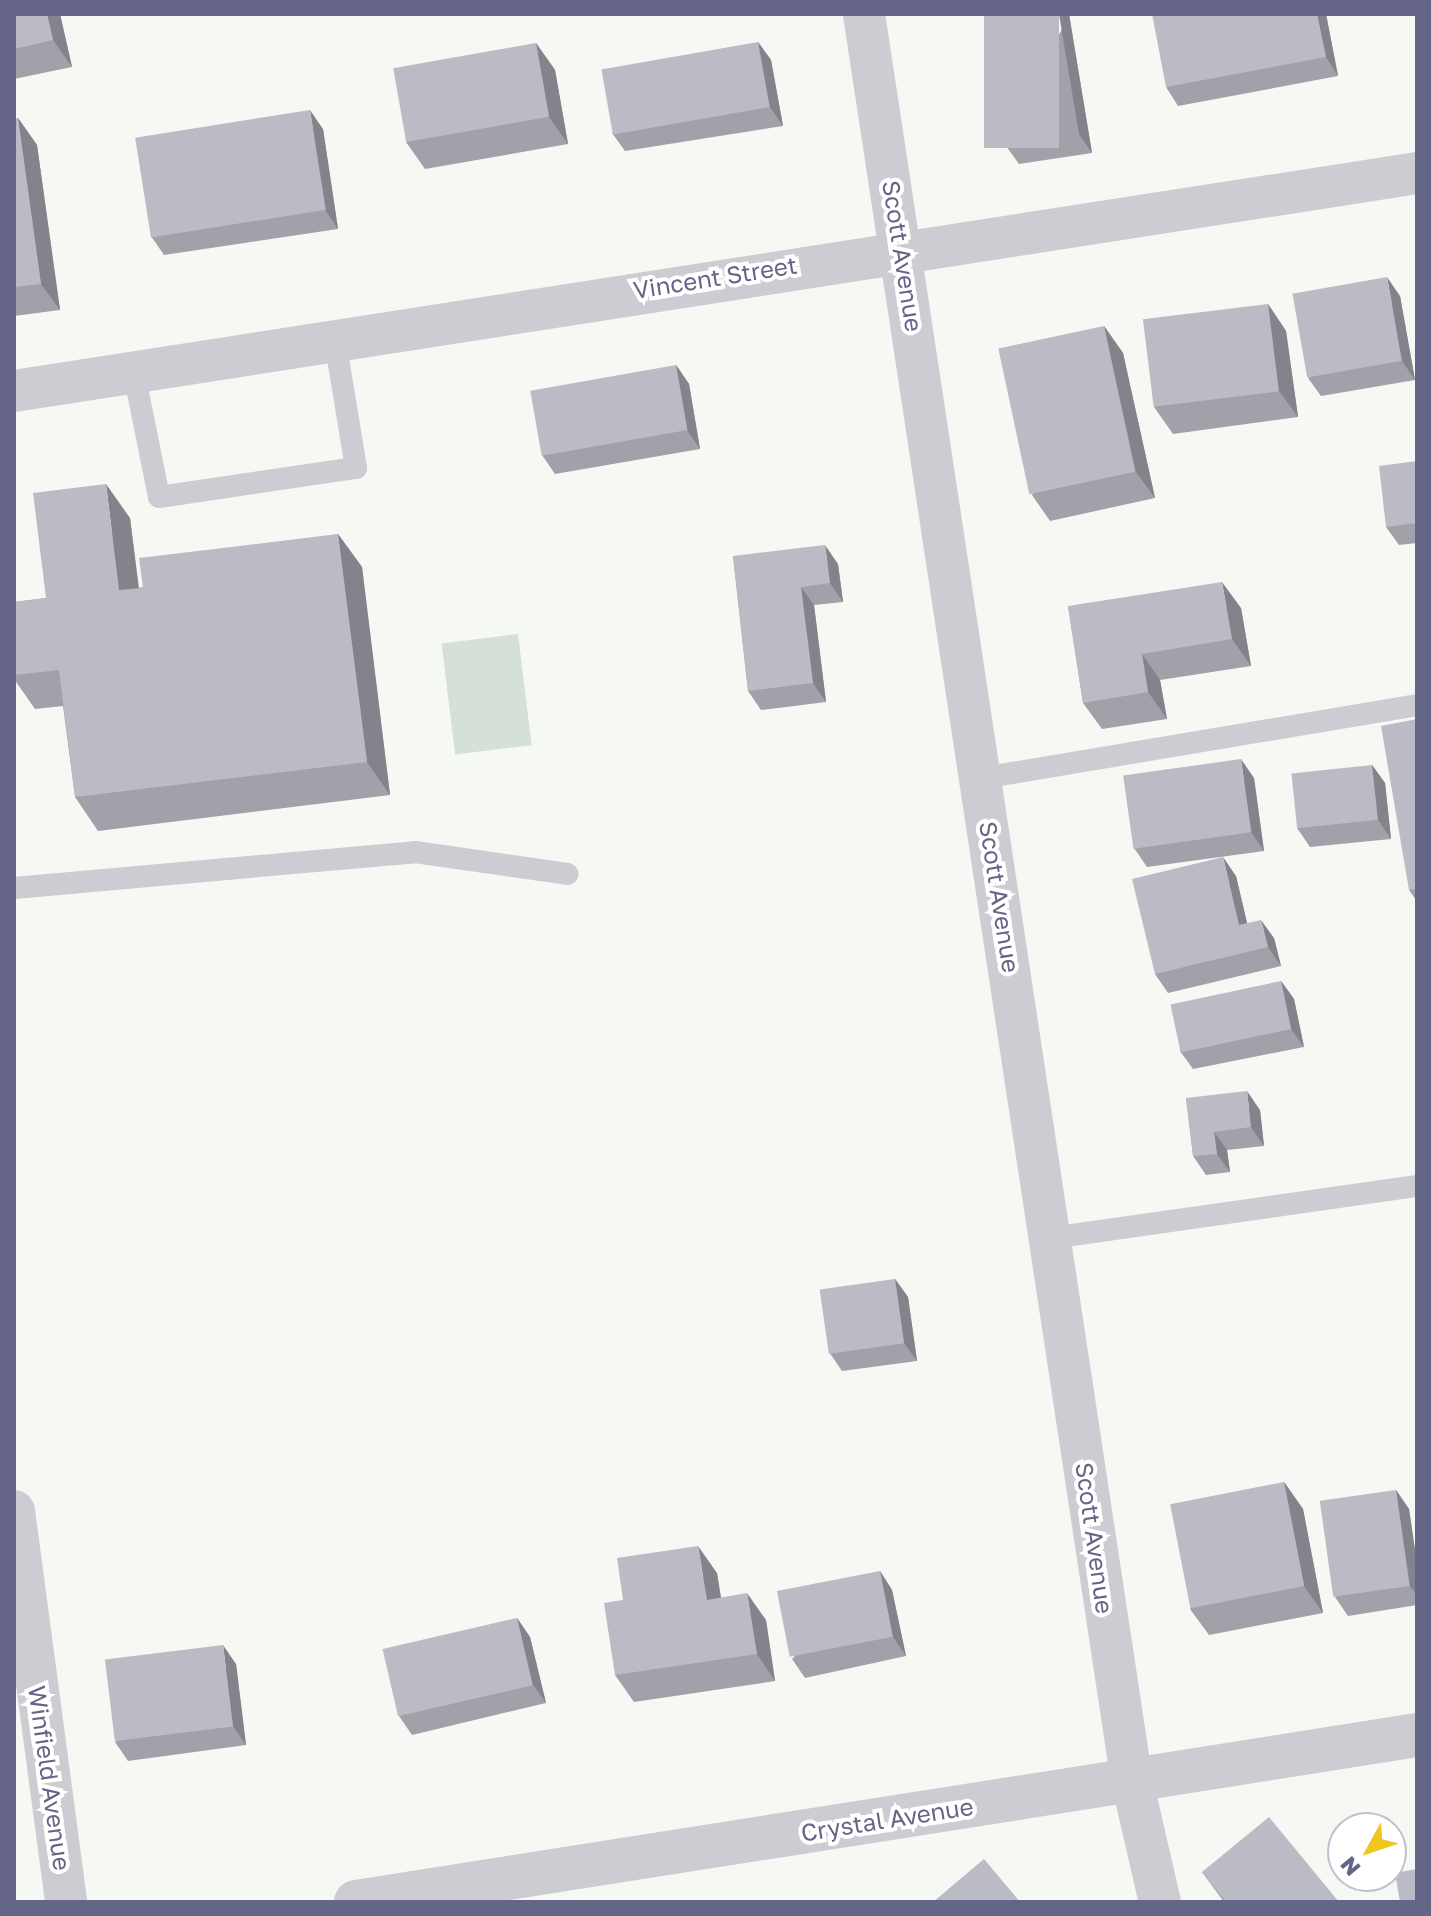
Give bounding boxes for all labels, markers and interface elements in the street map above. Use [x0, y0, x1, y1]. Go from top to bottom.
street label: Scott Avenue [877, 178, 929, 334]
street label: Vincent Street [631, 250, 799, 304]
street label: Scott Avenue [974, 819, 1026, 975]
street label: Scott Avenue [1070, 1460, 1120, 1616]
street label: Winfield Avenue [23, 1684, 77, 1872]
street label: Crystal Avenue [799, 1791, 975, 1847]
north arrow [1327, 1812, 1407, 1892]
text: N [1334, 1851, 1365, 1882]

